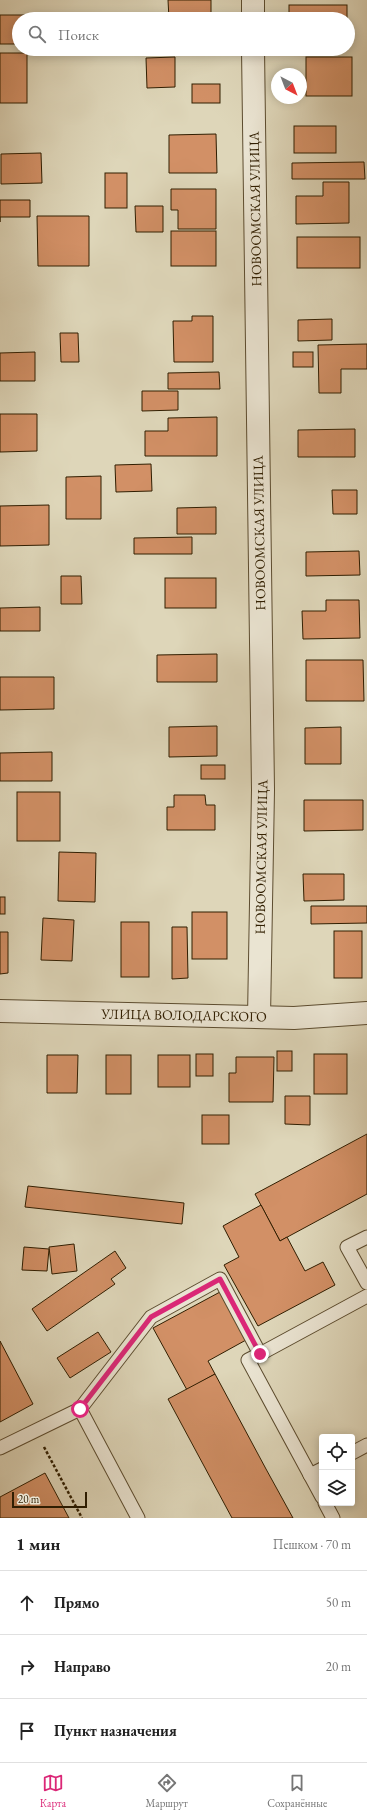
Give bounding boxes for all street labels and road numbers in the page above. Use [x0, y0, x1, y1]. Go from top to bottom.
street label: НОВООМСКАЯ УЛИЦА [245, 131, 265, 287]
street label: НОВООМСКАЯ УЛИЦА [249, 455, 269, 611]
street label: НОВООМСКАЯ УЛИЦА [251, 779, 271, 935]
street label: УЛИЦА ВОЛОДАРСКОГО [100, 1005, 267, 1025]

